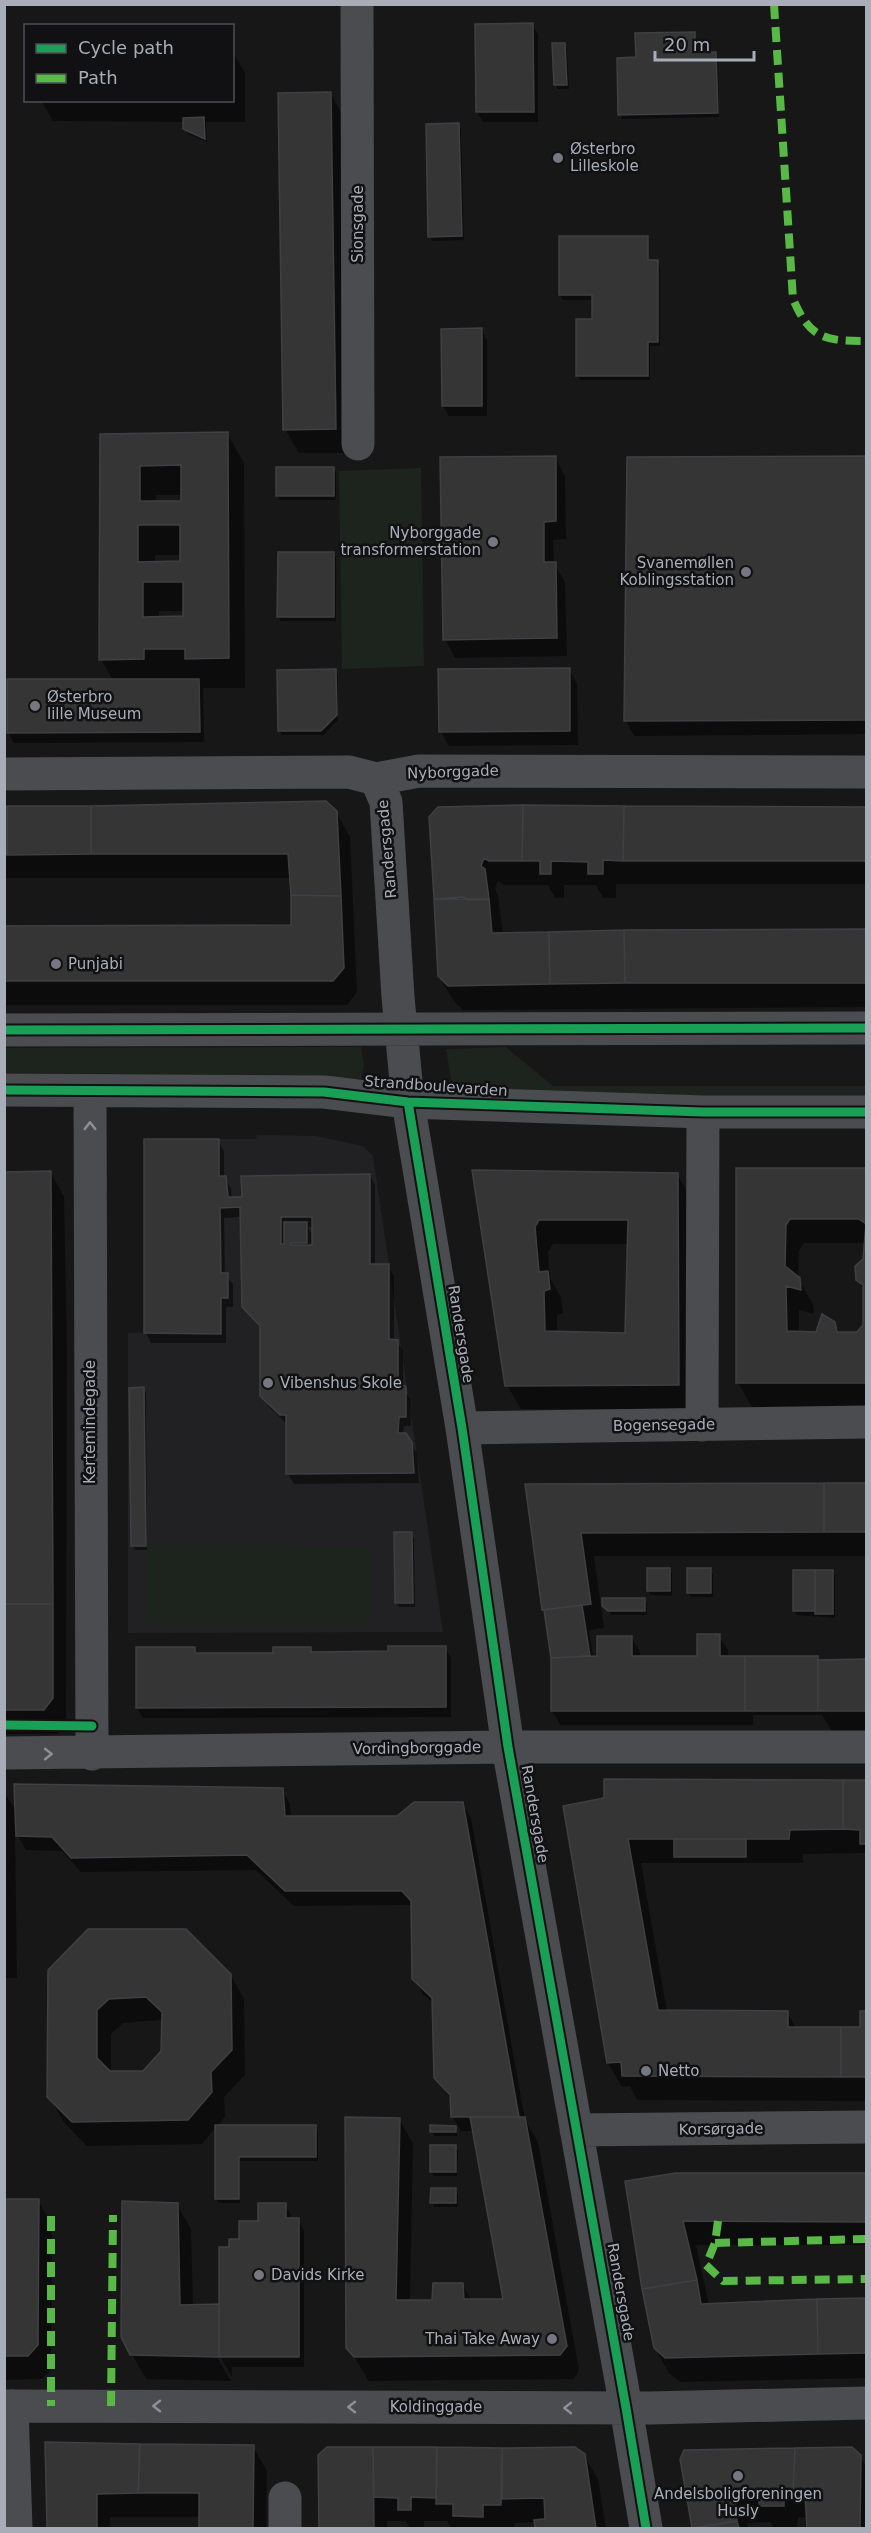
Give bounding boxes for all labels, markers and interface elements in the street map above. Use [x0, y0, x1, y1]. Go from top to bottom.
legend [24, 24, 234, 102]
scale bar [655, 24, 754, 62]
text: 20 m [664, 34, 710, 55]
text: Cycle path [78, 37, 174, 58]
text: Path [78, 67, 118, 88]
place label: Østerbro Lilleskole [570, 140, 639, 175]
marker: Østerbro Lilleskole [551, 151, 565, 165]
street label: Sionsgade [349, 185, 367, 263]
place label: Nyborggade transformerstation [340, 524, 481, 559]
marker: Nyborggade transformerstation [486, 535, 500, 549]
place label: Svanemøllen Koblingsstation [619, 554, 734, 589]
marker: Svanemøllen Koblingsstation [739, 565, 753, 579]
place label: Østerbro lille Museum [47, 688, 141, 723]
marker: Østerbro lille Museum [28, 699, 42, 713]
street label: Nyborggade [407, 761, 499, 783]
street label: Randersgade [374, 799, 400, 899]
place label: Punjabi [68, 955, 123, 973]
marker: Punjabi [49, 957, 63, 971]
street label: Strandboulevarden [364, 1072, 508, 1100]
one-way arrow [84, 1121, 96, 1130]
street label: Randersgade [444, 1284, 478, 1384]
street label: Kertemindegade [81, 1360, 99, 1484]
place label: Vibenshus Skole [280, 1374, 402, 1392]
marker: Vibenshus Skole [261, 1376, 275, 1390]
street label: Bogensegade [613, 1415, 715, 1435]
street label: Vordingborggade [353, 1738, 481, 1758]
one-way arrow [44, 1748, 53, 1760]
street label: Randersgade [518, 1764, 552, 1864]
place label: Netto [658, 2062, 699, 2080]
marker: Netto [639, 2064, 653, 2078]
street label: Korsørgade [678, 2119, 764, 2139]
street label: Randersgade [604, 2242, 638, 2342]
place label: Davids Kirke [271, 2266, 364, 2284]
marker: Davids Kirke [252, 2268, 266, 2282]
place label: Thai Take Away [424, 2330, 540, 2348]
marker: Thai Take Away [545, 2332, 559, 2346]
street label: Koldinggade [390, 2398, 482, 2416]
one-way arrow [152, 2400, 161, 2412]
one-way arrow [347, 2401, 356, 2413]
one-way arrow [563, 2402, 572, 2414]
marker: Andelsboligforeningen Husly [731, 2469, 745, 2483]
place label: Andelsboligforeningen Husly [654, 2485, 822, 2520]

